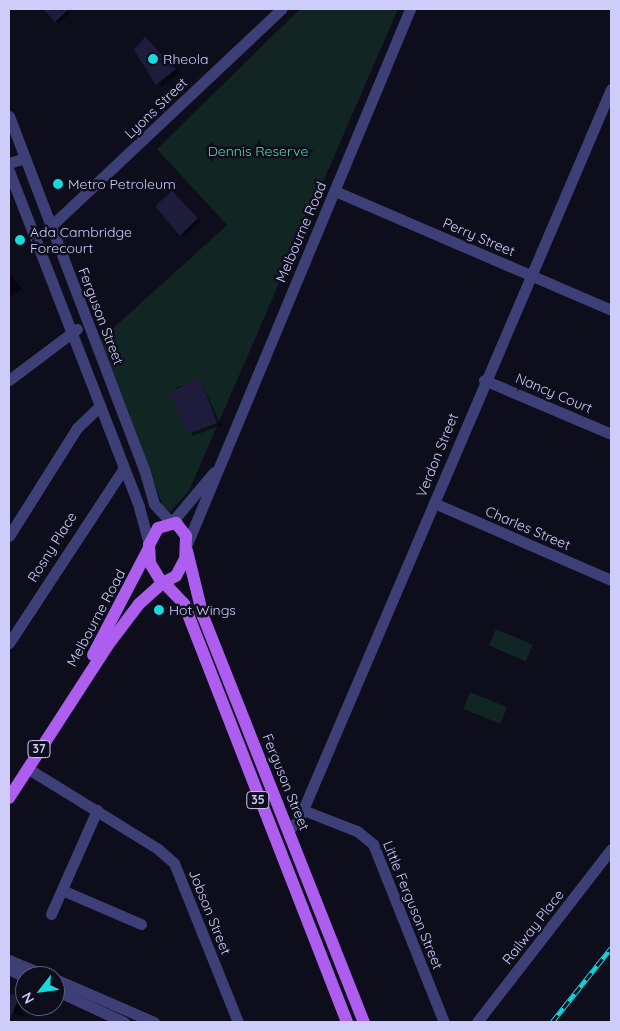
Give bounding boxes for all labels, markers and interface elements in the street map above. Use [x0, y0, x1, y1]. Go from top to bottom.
place label: Rheola [163, 51, 208, 67]
marker: Rheola [147, 53, 159, 65]
street label: Lyons Street [121, 74, 191, 142]
park label: Dennis Reserve [208, 143, 308, 159]
place label: Metro Petroleum [68, 176, 176, 192]
marker: Metro Petroleum [52, 178, 64, 190]
street label: Melbourne Road [272, 179, 330, 285]
street label: Perry Street [440, 214, 518, 260]
place label: Ada Cambridge Forecourt [30, 224, 132, 256]
marker: Ada Cambridge Forecourt [14, 234, 26, 246]
street label: Ferguson Street [75, 265, 127, 367]
street label: Nancy Court [513, 369, 595, 417]
street label: Verdon Street [413, 411, 461, 499]
street label: Charles Street [483, 503, 573, 553]
street label: Rosny Place [24, 509, 80, 585]
street label: Melbourne Road [63, 567, 129, 669]
place label: Hot Wings [169, 602, 236, 618]
marker: Hot Wings [153, 604, 165, 616]
street label: Ferguson Street [259, 731, 313, 833]
road number: 37 [26, 740, 52, 759]
road number: 35 [246, 790, 270, 810]
street label: Little Ferguson Street [379, 838, 447, 972]
street label: Jobson Street [185, 867, 235, 957]
street label: Railway Place [499, 886, 567, 968]
north arrow [15, 966, 65, 1016]
text: N [18, 989, 38, 1007]

